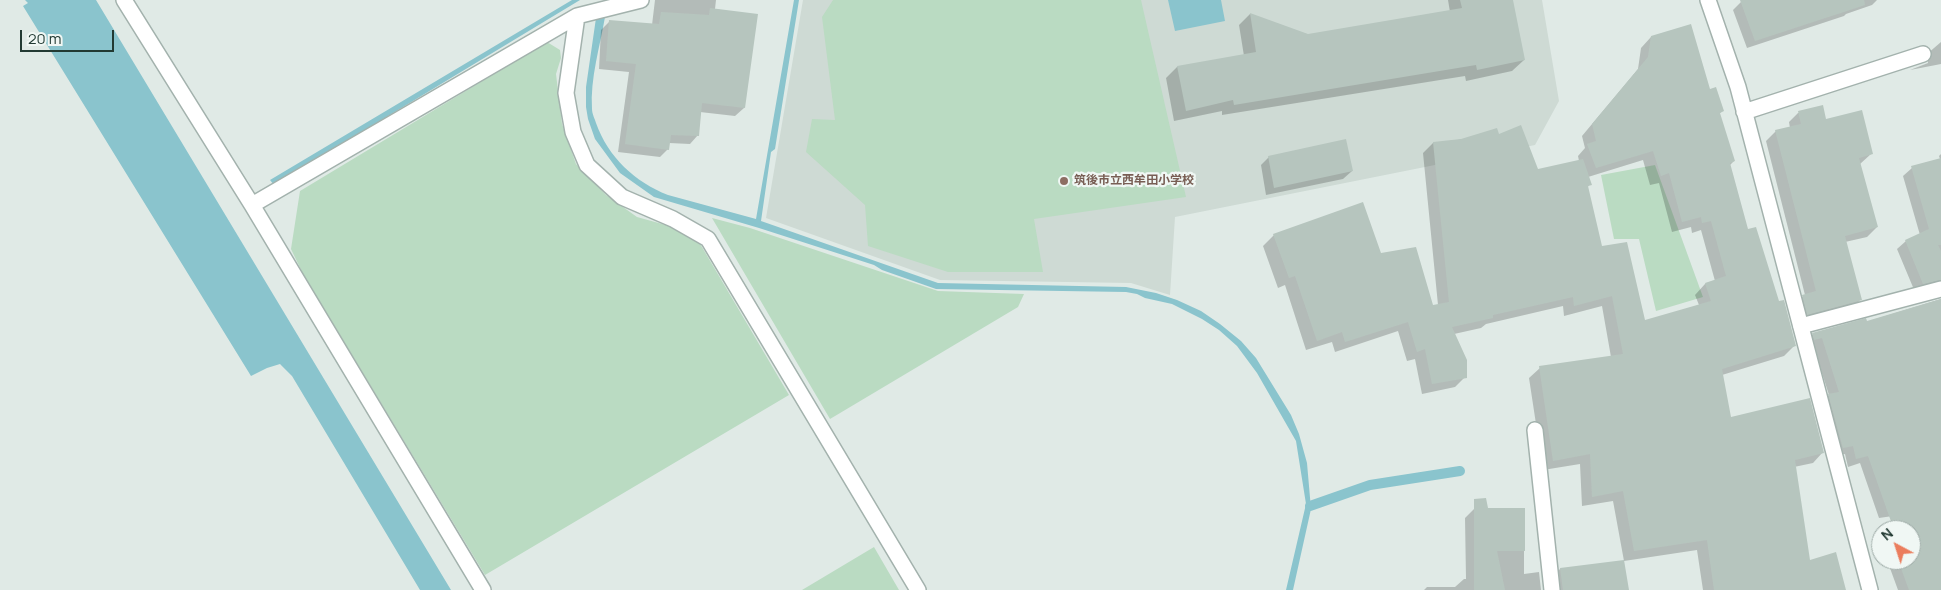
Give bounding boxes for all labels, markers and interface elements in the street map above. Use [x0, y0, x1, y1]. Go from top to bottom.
scale bar [22, 20, 116, 52]
text: 20 m [28, 28, 61, 49]
place label: 筑後市立西牟田小学校 [1074, 174, 1194, 188]
marker: 筑後市立西牟田小学校 [1058, 175, 1070, 187]
north arrow [1871, 520, 1921, 570]
text: N [1877, 523, 1897, 544]

